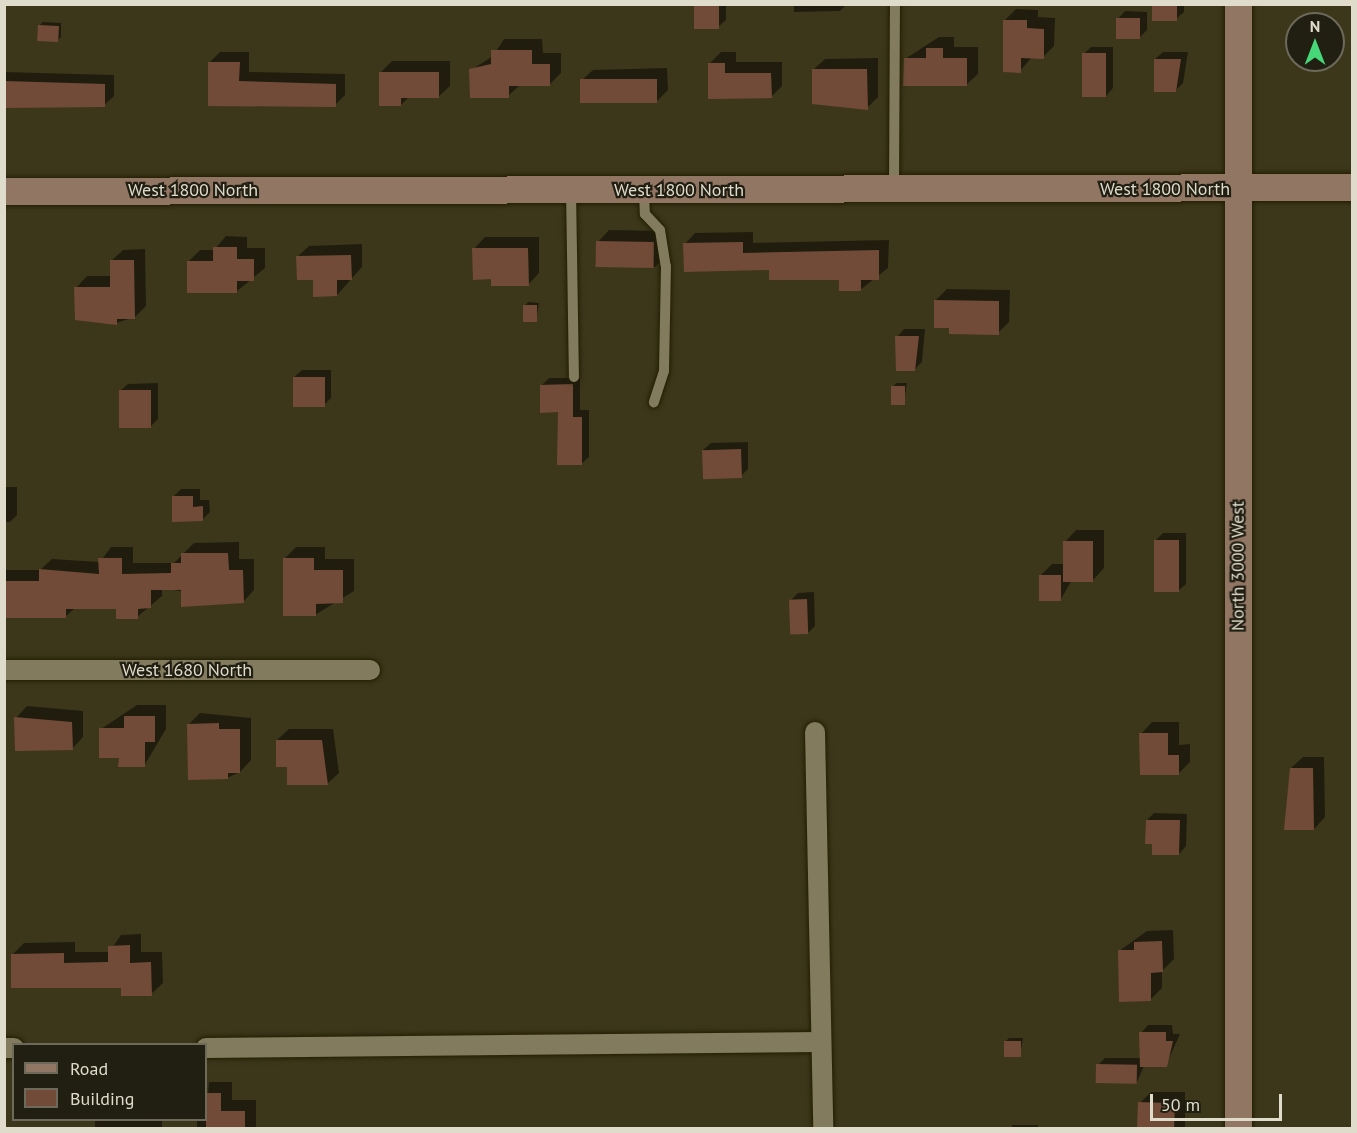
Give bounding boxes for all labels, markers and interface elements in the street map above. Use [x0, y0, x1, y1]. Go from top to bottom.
north arrow [1285, 12, 1345, 72]
text: N [1310, 16, 1320, 36]
street label: West 1800 North [1100, 178, 1230, 200]
street label: West 1800 North [128, 179, 258, 201]
street label: West 1800 North [614, 179, 744, 201]
street label: North 3000 West [1227, 501, 1249, 631]
street label: West 1680 North [122, 659, 252, 681]
legend [12, 1043, 207, 1121]
text: Road [70, 1057, 108, 1080]
scale bar [1153, 1082, 1285, 1120]
text: Building [70, 1087, 134, 1110]
text: 50 m [1161, 1093, 1200, 1116]

